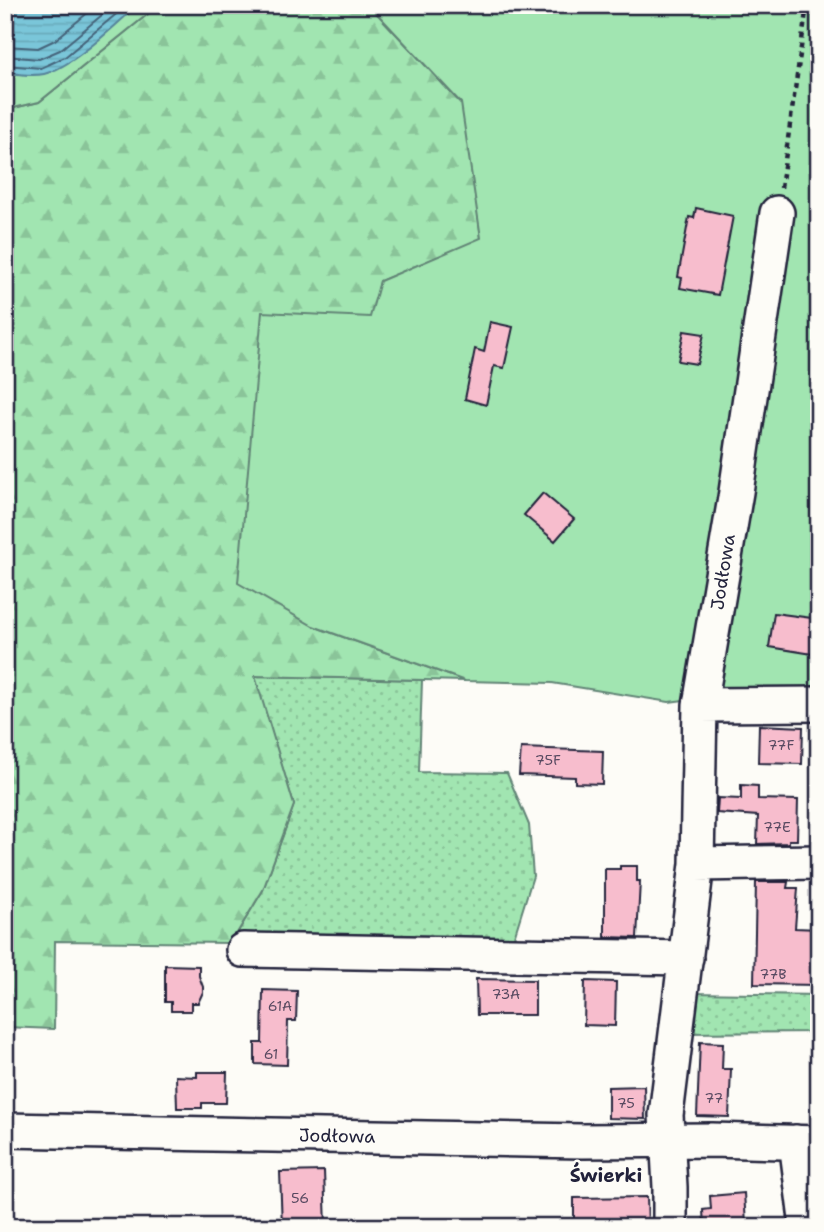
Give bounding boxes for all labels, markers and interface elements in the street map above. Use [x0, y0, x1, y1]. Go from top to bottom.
street label: Jodłowa [705, 532, 741, 612]
house number: 77F [768, 736, 794, 754]
house number: 75F [535, 751, 561, 769]
house number: 77E [763, 818, 791, 836]
house number: 77B [759, 965, 787, 983]
house number: 73A [492, 985, 520, 1003]
house number: 61A [268, 997, 292, 1015]
house number: 61 [264, 1045, 278, 1063]
house number: 77 [705, 1089, 723, 1107]
house number: 75 [617, 1094, 635, 1112]
street label: Jodłowa [299, 1123, 375, 1149]
district label: Świerki [570, 1162, 642, 1188]
house number: 56 [291, 1189, 309, 1207]

